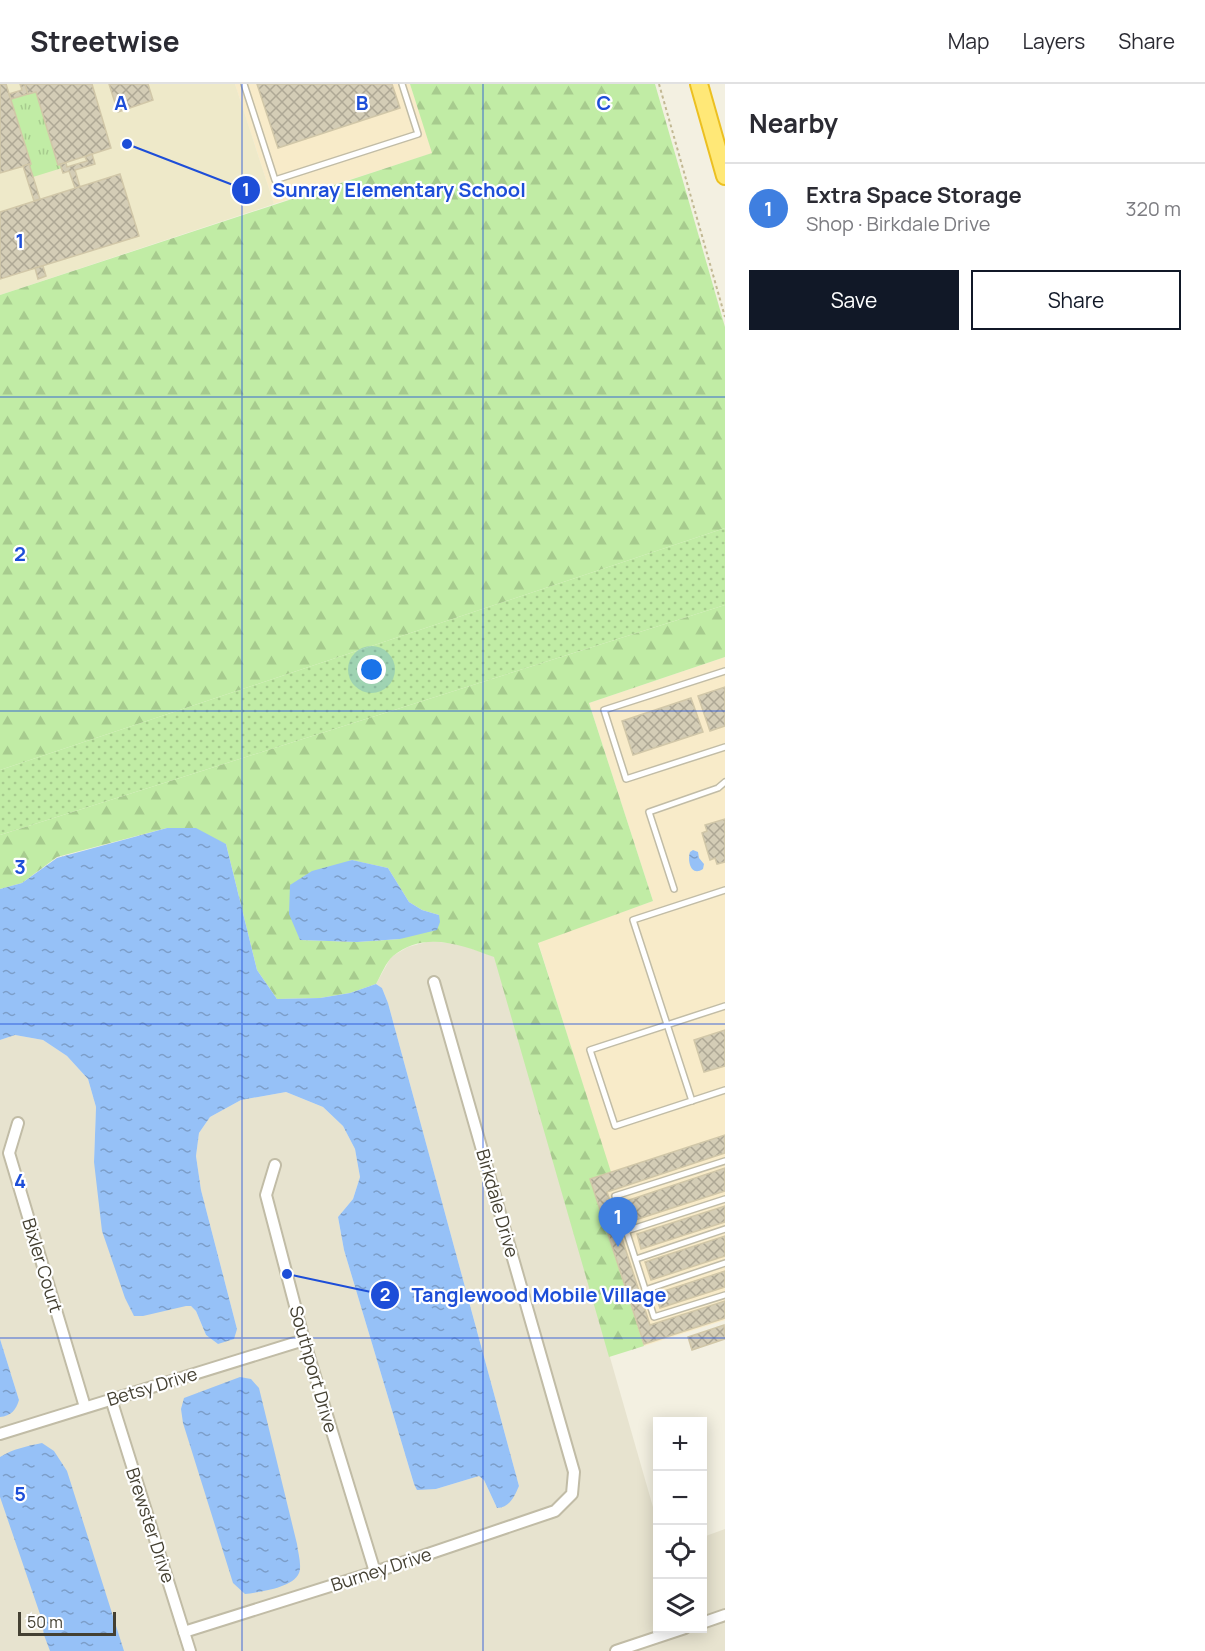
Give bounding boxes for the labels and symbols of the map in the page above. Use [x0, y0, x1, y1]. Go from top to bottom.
text: A [114, 89, 128, 116]
text: B [356, 89, 369, 116]
text: C [597, 89, 611, 116]
callout: Sunray Elementary School [231, 171, 538, 209]
text: Sunray Elementary School [272, 176, 526, 203]
text: 1 [242, 177, 250, 201]
text: 1 [16, 227, 24, 254]
text: 2 [14, 540, 26, 567]
your location [357, 655, 386, 684]
text: 3 [14, 853, 26, 880]
street label: Birkdale Drive [471, 1146, 525, 1260]
text: 4 [14, 1167, 26, 1194]
pin: 1 [598, 1198, 638, 1247]
street label: Bixler Court [17, 1215, 69, 1315]
callout: Tanglewood Mobile Village [370, 1276, 679, 1314]
text: Tanglewood Mobile Village [411, 1281, 667, 1308]
text: 2 [380, 1282, 390, 1306]
street label: Southport Drive [284, 1303, 344, 1435]
street label: Betsy Drive [104, 1361, 200, 1411]
street label: Brewster Drive [121, 1464, 181, 1586]
text: 5 [14, 1480, 26, 1507]
street label: Burney Drive [328, 1541, 434, 1597]
scale bar [18, 1609, 116, 1636]

